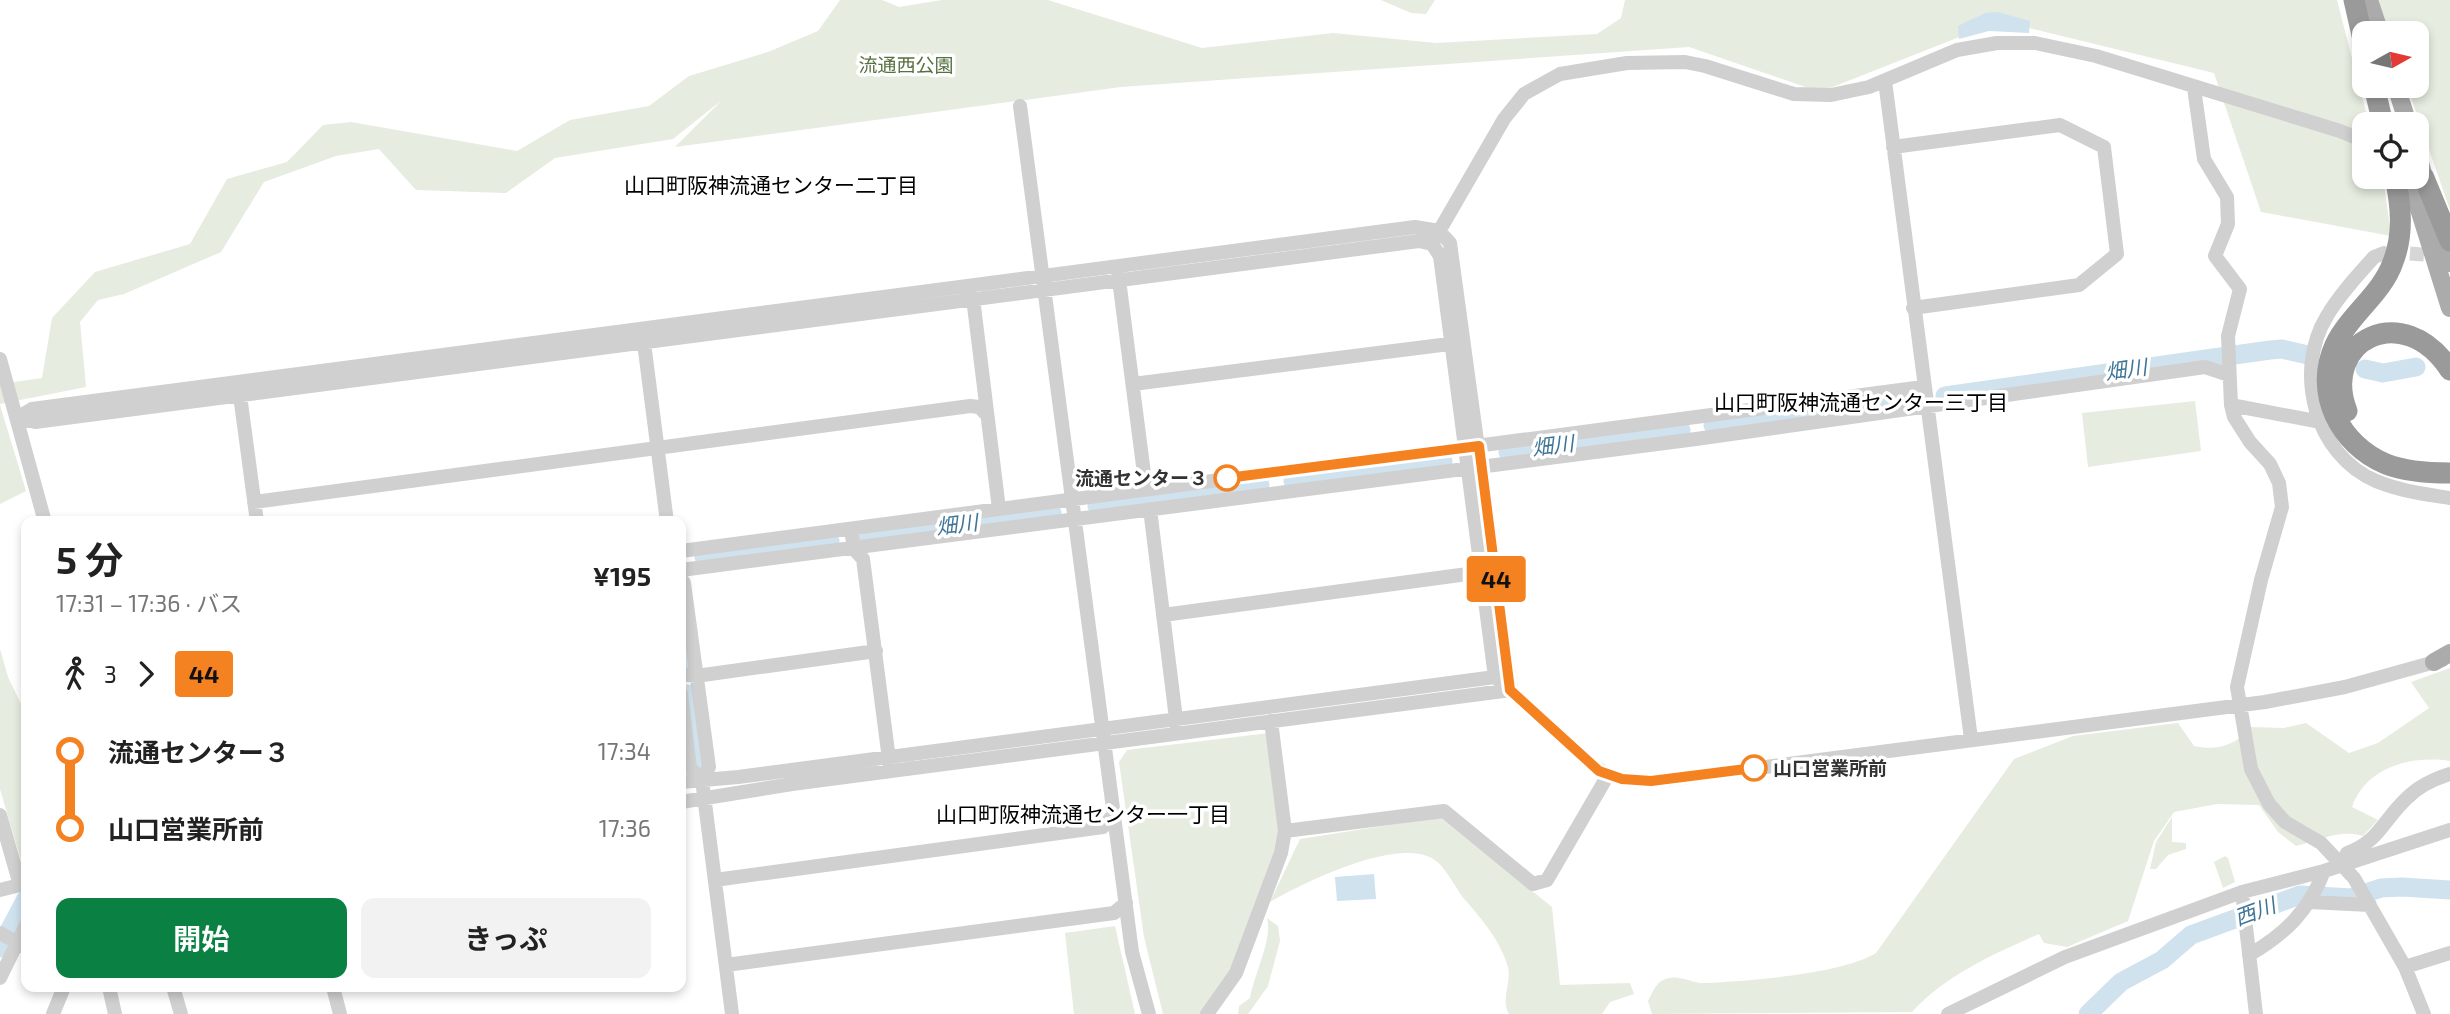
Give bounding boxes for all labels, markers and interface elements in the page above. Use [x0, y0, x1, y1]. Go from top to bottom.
north arrow [2352, 21, 2429, 98]
map controls [2352, 21, 2429, 189]
park label: 流通西公園 [858, 53, 954, 76]
button: locate [2352, 112, 2429, 189]
district label: 山口町阪神流通センター二丁目 [624, 172, 918, 197]
water label: 畑川 [2103, 353, 2150, 384]
district label: 山口町阪神流通センター三丁目 [1714, 389, 2008, 414]
water label: 畑川 [1530, 429, 1577, 459]
marker: 流通センター３ [1214, 465, 1240, 491]
place label: 流通センター３ [1075, 466, 1208, 489]
water label: 畑川 [934, 508, 981, 538]
text: 5 分 [56, 536, 123, 582]
line badge: 44 [1464, 556, 1528, 602]
text: ¥195 [593, 560, 651, 591]
text: 44 [1481, 564, 1511, 593]
text: 17:31 – 17:36 · バス [56, 589, 242, 617]
icon: walk [56, 655, 94, 693]
icon: forward [127, 655, 165, 693]
text: 44 [189, 659, 219, 688]
text: 3 [104, 660, 117, 688]
text: 流通センター３ [108, 736, 290, 767]
text: 17:34 [598, 737, 651, 765]
marker: 山口営業所前 [1741, 755, 1767, 781]
place label: 山口営業所前 [1773, 756, 1887, 779]
district label: 山口町阪神流通センター一丁目 [936, 801, 1230, 826]
text: 山口営業所前 [108, 813, 264, 844]
text: 17:36 [599, 814, 651, 842]
water label: 西川 [2230, 891, 2280, 930]
button: 開始 [56, 898, 347, 978]
button: きっぷ [361, 898, 651, 978]

